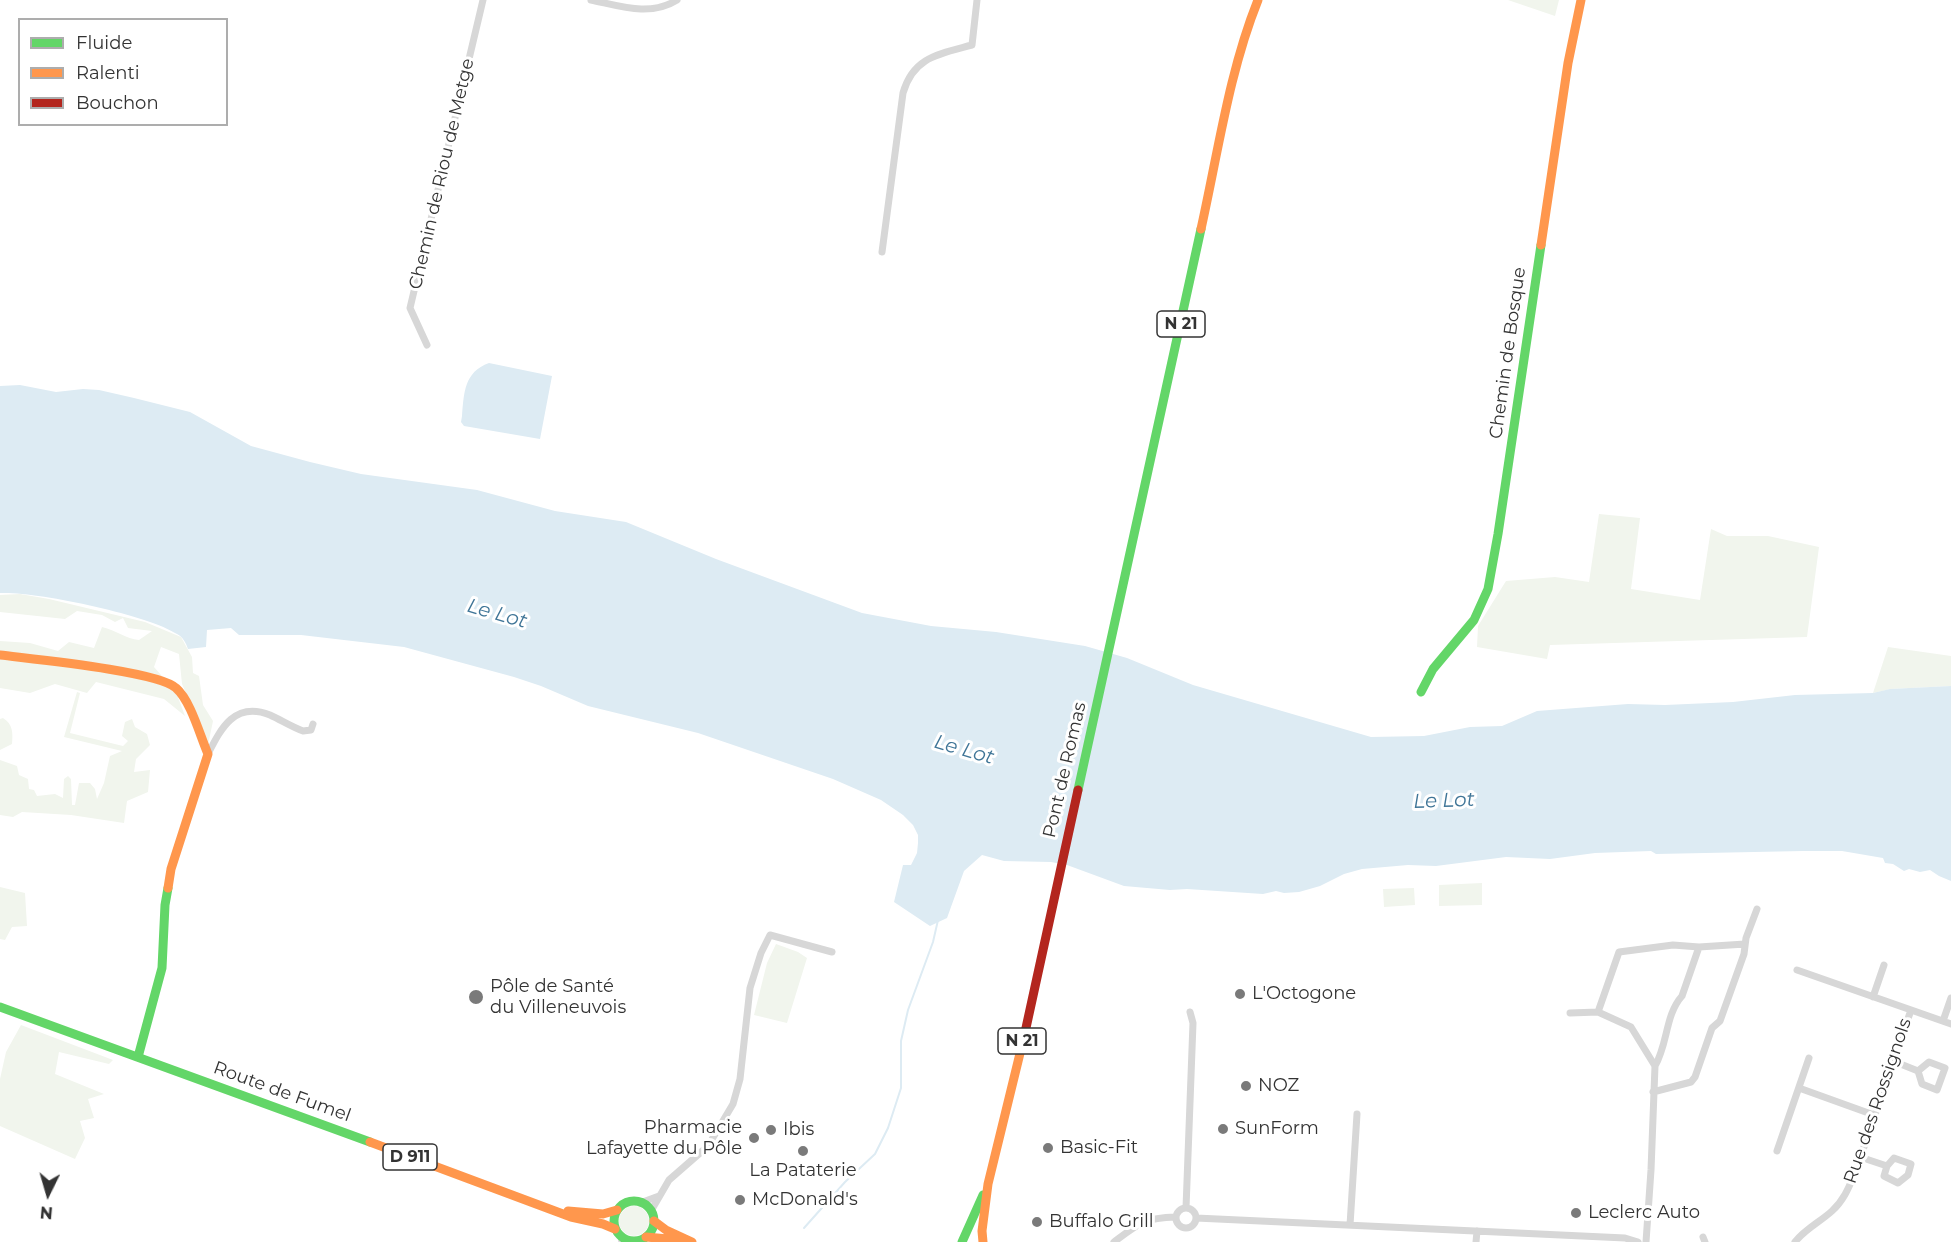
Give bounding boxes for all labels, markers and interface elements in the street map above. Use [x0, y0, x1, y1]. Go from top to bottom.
legend [18, 18, 228, 126]
text: Fluide [76, 32, 132, 54]
street label: Chemin de Riou de Metge [405, 56, 479, 292]
text: Ralenti [76, 62, 140, 84]
text: Bouchon [76, 92, 159, 114]
street label: Chemin de Bosque [1485, 266, 1531, 440]
road number: N 21 [1157, 311, 1205, 337]
water label: Le Lot [464, 594, 530, 634]
street label: Pont de Romas [1039, 700, 1091, 840]
water label: Le Lot [931, 730, 997, 770]
water label: Le Lot [1413, 788, 1475, 814]
place label: Pôle de Santé du Villeneuvois [490, 976, 626, 1018]
place label: L'Octogone [1252, 983, 1356, 1005]
marker: L'Octogone [1233, 987, 1247, 1001]
marker: Pôle de Santé du Villeneuvois [467, 988, 485, 1006]
street label: Rue des Rossignols [1840, 1016, 1916, 1186]
road number: N 21 [998, 1028, 1046, 1054]
street label: Route de Fumel [210, 1057, 354, 1127]
place label: NOZ [1258, 1075, 1299, 1097]
marker: NOZ [1239, 1079, 1253, 1093]
place label: Pharmacie Lafayette du Pôle [586, 1117, 742, 1160]
place label: SunForm [1235, 1118, 1319, 1140]
place label: Ibis [783, 1119, 814, 1141]
marker: SunForm [1216, 1122, 1230, 1136]
marker: Ibis [764, 1123, 778, 1137]
marker: Pharmacie Lafayette du Pôle [747, 1131, 761, 1145]
place label: Basic-Fit [1060, 1137, 1138, 1159]
marker: Basic-Fit [1041, 1141, 1055, 1155]
road number: D 911 [383, 1144, 437, 1170]
marker: La Pataterie [796, 1144, 810, 1158]
place label: La Pataterie [749, 1160, 857, 1182]
north arrow [18, 1164, 78, 1224]
place label: McDonald's [752, 1189, 858, 1211]
marker: McDonald's [733, 1193, 747, 1207]
text: N [39, 1202, 54, 1222]
place label: Leclerc Auto [1588, 1202, 1700, 1224]
marker: Leclerc Auto [1569, 1206, 1583, 1220]
place label: Buffalo Grill [1049, 1211, 1154, 1233]
marker: Buffalo Grill [1030, 1215, 1044, 1229]

